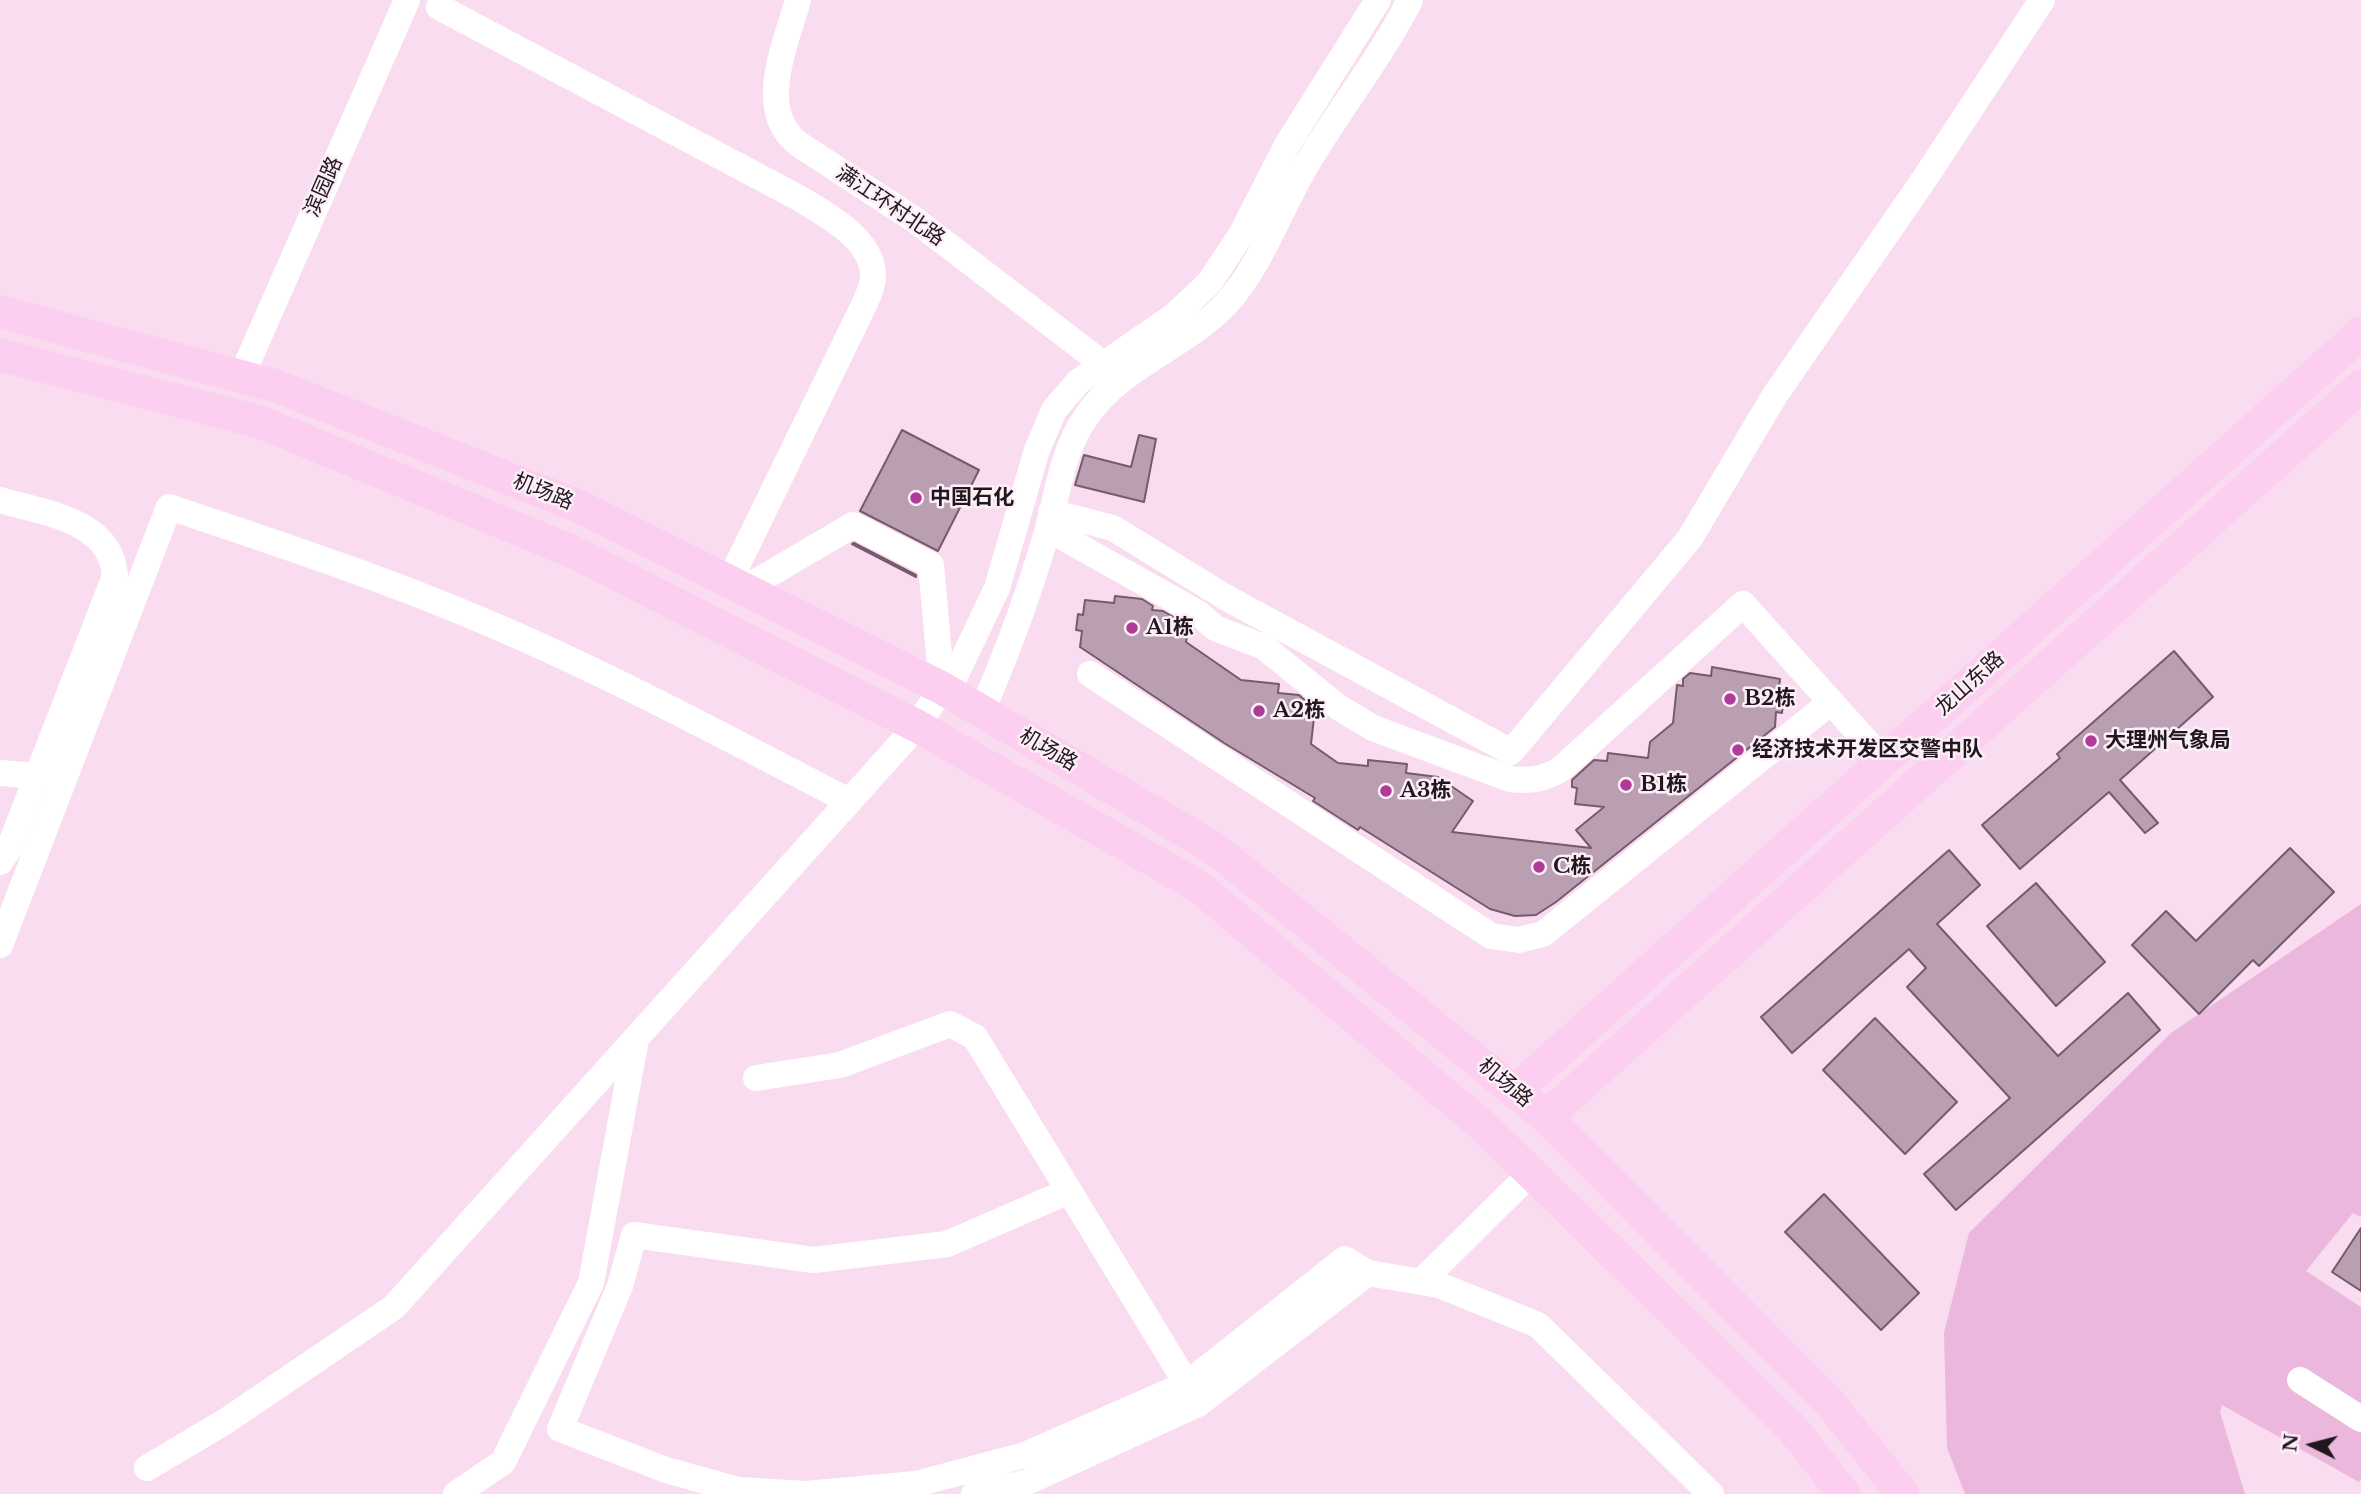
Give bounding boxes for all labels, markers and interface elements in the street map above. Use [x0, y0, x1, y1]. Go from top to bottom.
street label: 滨园路 [300, 153, 348, 221]
street label: 满江环村北路 [831, 160, 949, 252]
street label: 机场路 [509, 469, 577, 515]
place label: 中国石化 [930, 485, 1014, 511]
marker: 中国石化 [908, 490, 924, 506]
place label: A1栋 [1146, 615, 1194, 641]
marker: A1栋 [1124, 620, 1140, 636]
street label: 龙山东路 [1930, 647, 2010, 721]
place label: B2栋 [1744, 686, 1795, 712]
marker: B2栋 [1722, 691, 1738, 707]
place label: A2栋 [1273, 698, 1325, 724]
marker: A2栋 [1251, 703, 1267, 719]
street label: 机场路 [1014, 723, 1082, 777]
place label: 大理州气象局 [2105, 728, 2231, 754]
marker: 大理州气象局 [2083, 733, 2099, 749]
place label: 经济技术开发区交警中队 [1752, 737, 1983, 763]
marker: 经济技术开发区交警中队 [1730, 742, 1746, 758]
place label: B1栋 [1640, 772, 1687, 798]
marker: B1栋 [1618, 777, 1634, 793]
place label: A3栋 [1400, 778, 1451, 804]
marker: A3栋 [1378, 783, 1394, 799]
place label: C栋 [1553, 854, 1591, 880]
marker: C栋 [1531, 859, 1547, 875]
street label: 机场路 [1473, 1053, 1537, 1113]
north arrow [2277, 1410, 2347, 1480]
text: N [2278, 1433, 2303, 1453]

